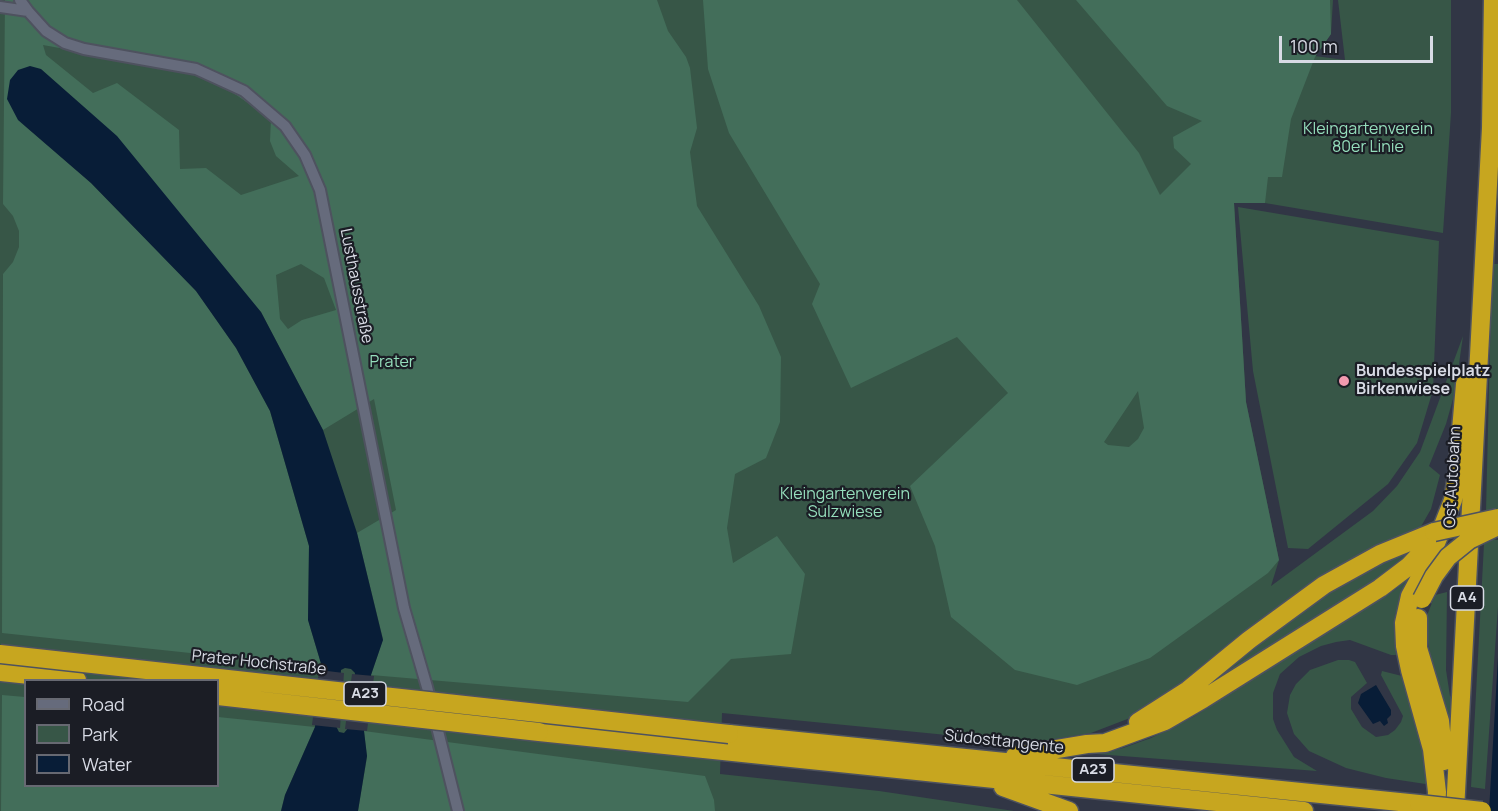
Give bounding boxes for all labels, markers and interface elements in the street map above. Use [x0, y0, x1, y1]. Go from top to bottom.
scale bar [1282, 24, 1436, 62]
text: 100 m [1290, 34, 1338, 58]
park label: Kleingartenverein 80er Linie [1303, 120, 1433, 158]
street label: Lusthausstraße [335, 227, 377, 345]
park label: Prater [369, 353, 415, 373]
place label: Bundesspielplatz Birkenwiese [1356, 362, 1490, 400]
marker: Bundesspielplatz Birkenwiese [1337, 374, 1351, 388]
street label: Ost Autobahn [1441, 425, 1465, 529]
park label: Kleingartenverein Sulzwiese [780, 485, 910, 523]
road number: A4 [1450, 586, 1484, 610]
street label: Prater Hochstraße [191, 646, 327, 680]
legend [24, 679, 219, 787]
road number: A23 [344, 682, 386, 706]
text: Road [82, 692, 125, 716]
text: Park [82, 722, 118, 746]
street label: Südosttangente [943, 726, 1065, 758]
text: Water [82, 752, 132, 776]
road number: A23 [1072, 758, 1114, 782]

